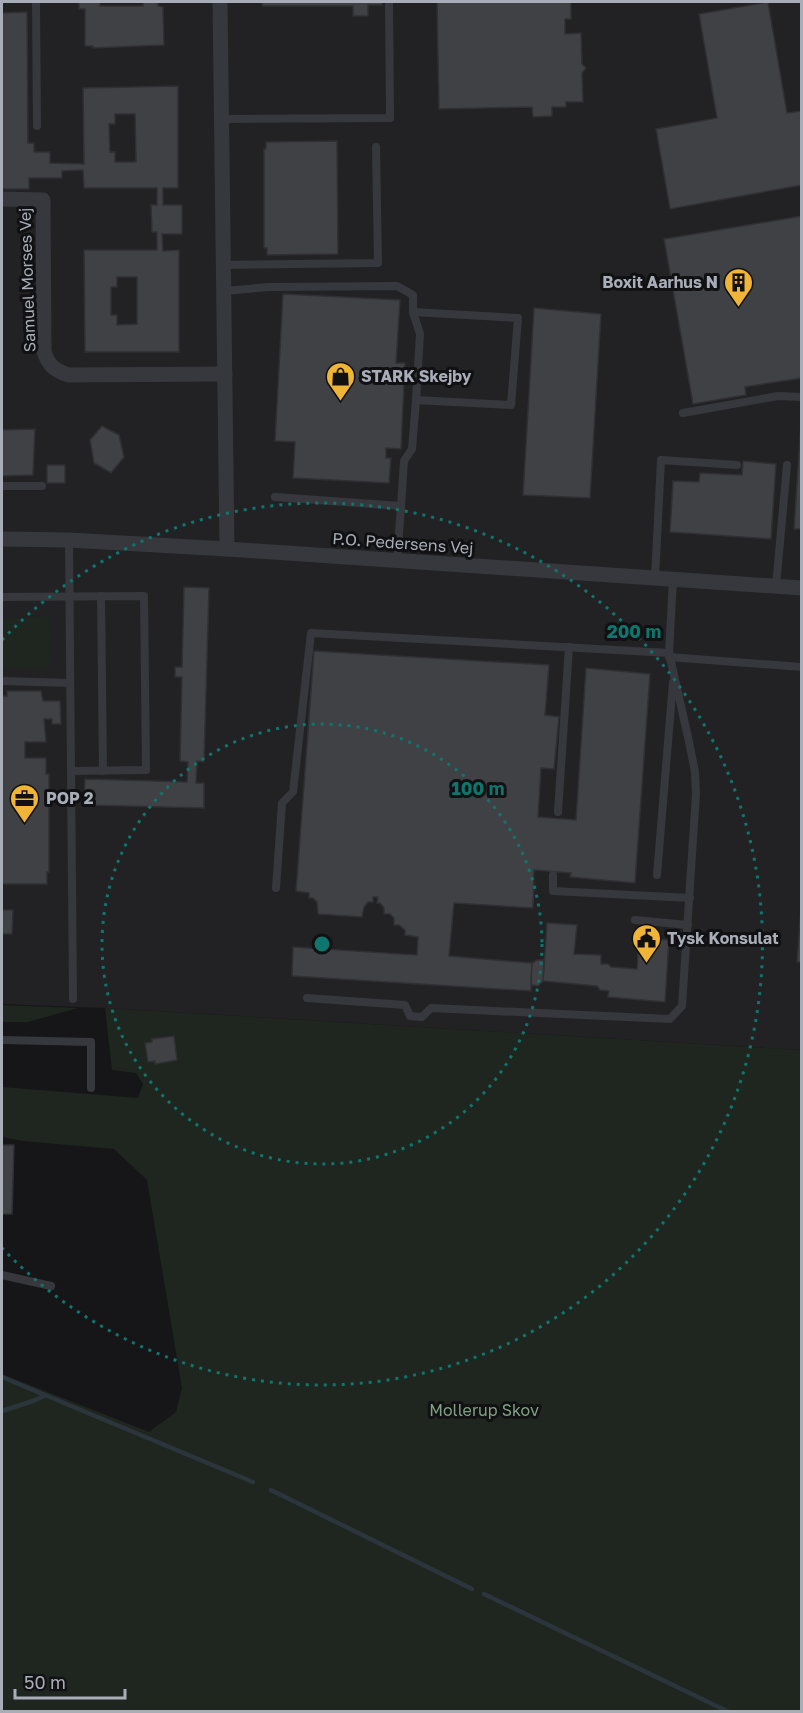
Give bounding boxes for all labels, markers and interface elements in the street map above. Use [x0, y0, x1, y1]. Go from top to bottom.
street label: Samuel Morses Vej [14, 207, 40, 353]
building icon: Boxit Aarhus N [723, 266, 755, 308]
place label: Boxit Aarhus N [602, 272, 718, 292]
shop icon: STARK Skejby [324, 360, 356, 402]
place label: STARK Skejby [361, 366, 472, 386]
street label: P.O. Pedersens Vej [332, 528, 474, 558]
text: 200 m [607, 620, 661, 642]
text: 100 m [452, 777, 504, 799]
office icon: POP 2 [9, 782, 41, 824]
place label: POP 2 [46, 788, 94, 808]
public building icon: Tysk Konsulat [630, 922, 662, 964]
place label: Tysk Konsulat [667, 928, 779, 948]
centre of rings [312, 934, 332, 954]
park label: Mollerup Skov [429, 1400, 539, 1420]
scale bar [15, 1662, 124, 1700]
text: 50 m [24, 1671, 66, 1693]

